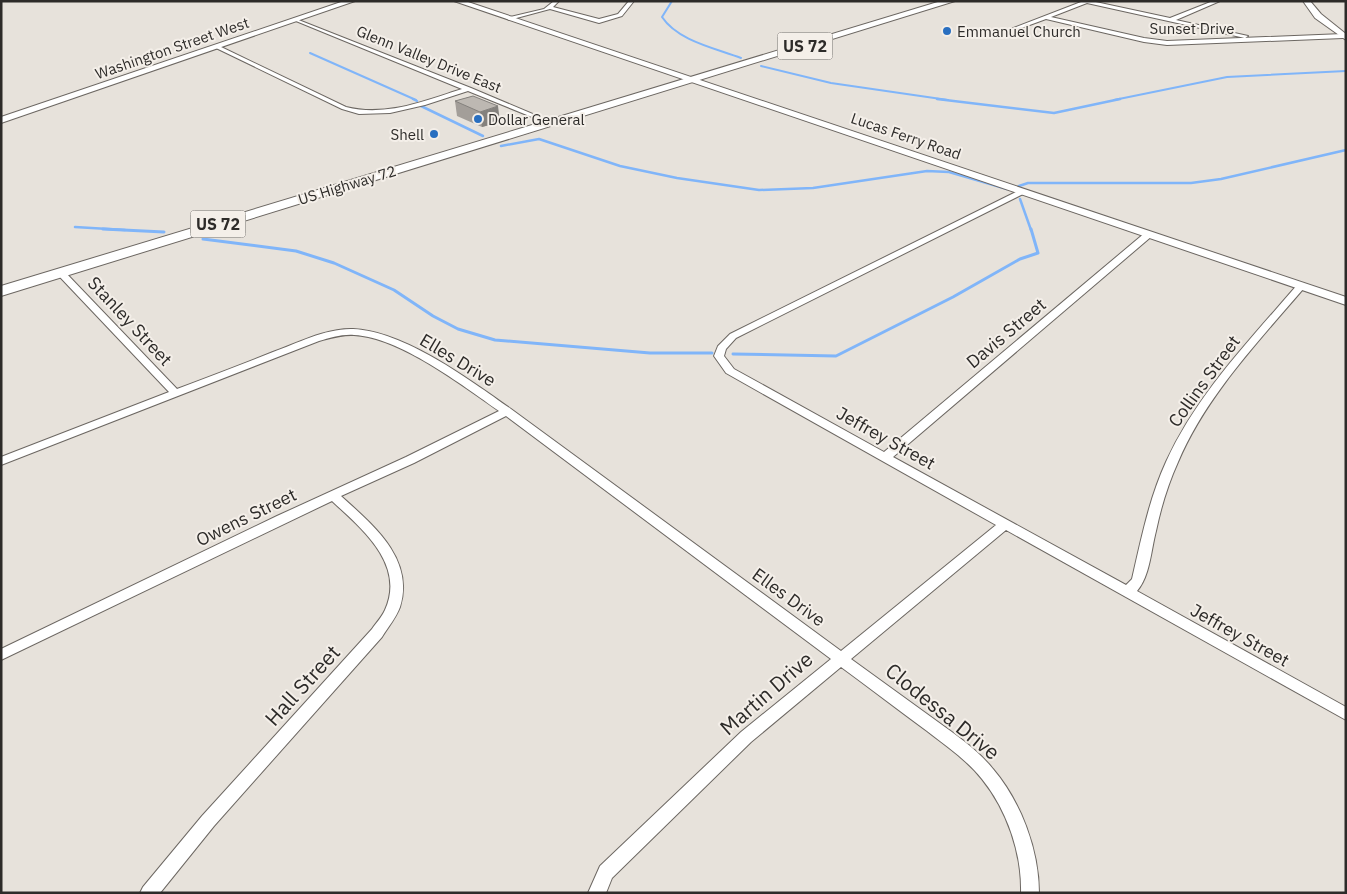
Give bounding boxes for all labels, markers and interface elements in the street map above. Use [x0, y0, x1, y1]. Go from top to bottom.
street label: Washington Street West [93, 13, 251, 83]
street label: Sunset Drive [1150, 19, 1234, 38]
street label: Glenn Valley Drive East [354, 21, 504, 97]
place label: Emmanuel Church [957, 22, 1081, 41]
marker: Emmanuel Church [941, 25, 953, 37]
road number: US 72 [778, 32, 832, 59]
street label: Lucas Ferry Road [848, 108, 964, 164]
place label: Dollar General [488, 110, 585, 129]
marker: Dollar General [472, 113, 484, 125]
place label: Shell [390, 125, 424, 144]
marker: Shell [428, 128, 440, 140]
street label: US Highway 72 [296, 161, 398, 209]
road number: US 72 [190, 210, 246, 238]
street label: Stanley Street [83, 272, 177, 370]
street label: Davis Street [961, 293, 1051, 373]
street label: Elles Drive [416, 328, 500, 392]
street label: Collins Street [1163, 331, 1245, 431]
street label: Jeffrey Street [832, 401, 940, 475]
street label: Owens Street [192, 483, 300, 551]
street label: Elles Drive [748, 563, 830, 631]
street label: Jeffrey Street [1186, 598, 1294, 672]
street label: Hall Street [258, 638, 346, 732]
street label: Martin Drive [714, 645, 818, 741]
street label: Clodessa Drive [880, 656, 1006, 766]

